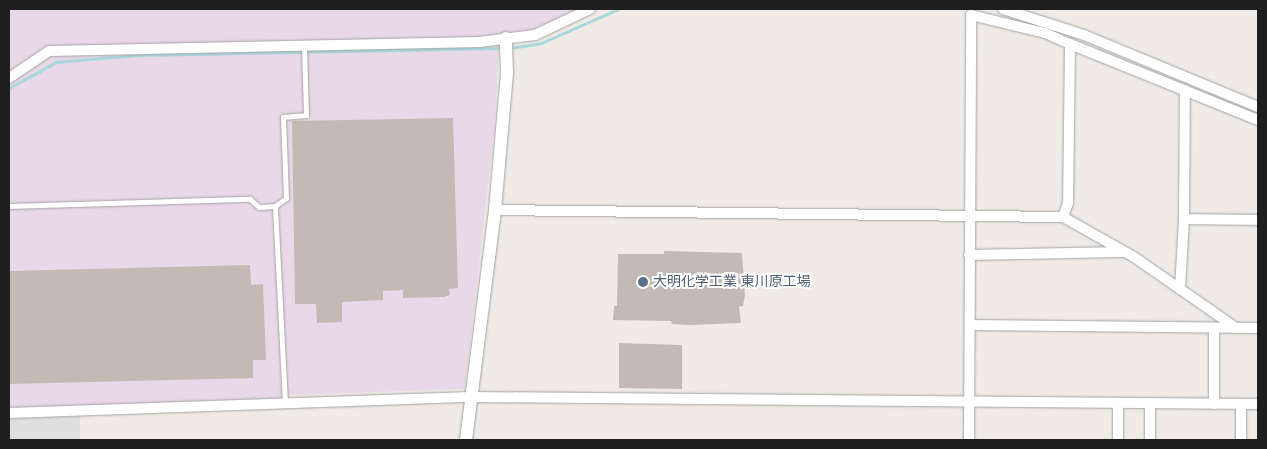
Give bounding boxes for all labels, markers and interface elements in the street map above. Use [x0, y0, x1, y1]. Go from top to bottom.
place label: 大明化学工業 東川原工場 [653, 274, 811, 290]
marker: 大明化学工業 東川原工場 [637, 276, 649, 288]

